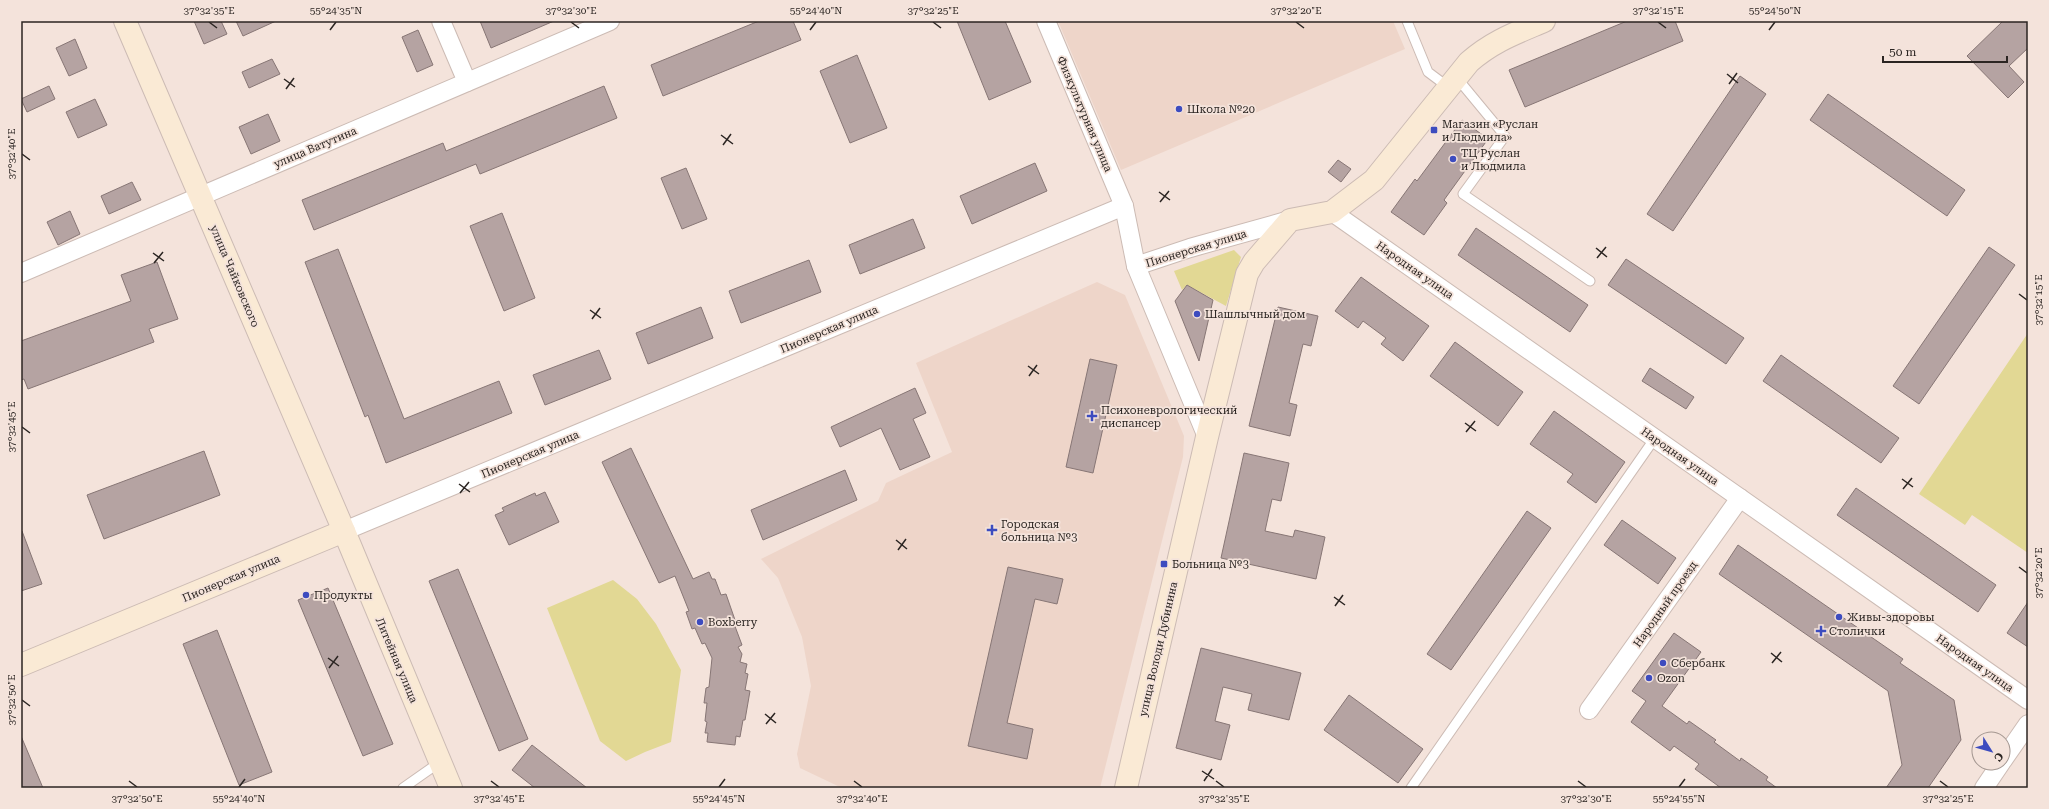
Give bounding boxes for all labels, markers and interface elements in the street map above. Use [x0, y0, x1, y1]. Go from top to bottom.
text: 37°32'35"E [183, 5, 235, 16]
text: 55°24'35"N [310, 5, 362, 16]
text: 37°32'30"E [545, 5, 597, 16]
text: 55°24'40"N [790, 5, 842, 16]
text: 37°32'25"E [907, 5, 959, 16]
text: 37°32'20"E [1270, 5, 1322, 16]
text: 37°32'15"E [1632, 5, 1684, 16]
text: 55°24'50"N [1749, 5, 1801, 16]
scale bar [1883, 38, 2007, 64]
text: 50 m [1889, 45, 1916, 59]
street label: Физкультурная улица [1054, 54, 1115, 174]
place label: Школа №20 [1187, 103, 1255, 116]
marker: Школа №20 [1174, 104, 1184, 114]
place label: Магазин «Руслан и Людмила» [1442, 118, 1538, 144]
street label: улица Ватутина [272, 124, 359, 171]
marker: Магазин «Руслан и Людмила» [1429, 125, 1439, 135]
text: 37°32'40"E [6, 128, 17, 180]
place label: ТЦ Руслан и Людмила [1461, 147, 1526, 173]
marker: ТЦ Руслан и Людмила [1448, 154, 1458, 164]
street label: улица Чайковского [207, 223, 262, 329]
street label: Пионерская улица [1144, 227, 1248, 270]
street label: Народная улица [1373, 239, 1456, 302]
text: 37°32'15"E [2033, 274, 2044, 326]
street label: Пионерская улица [778, 303, 880, 356]
place label: Шашлычный дом [1205, 308, 1305, 321]
marker: Шашлычный дом [1192, 309, 1202, 319]
text: 37°32'45"E [6, 401, 17, 453]
place label: Психоневрологический диспансер [1101, 404, 1237, 430]
marker: Психоневрологический диспансер [1086, 410, 1098, 422]
street label: Народная улица [1638, 425, 1721, 488]
street label: Пионерская улица [479, 428, 581, 481]
place label: Городская больница №3 [1001, 518, 1078, 544]
marker: Городская больница №3 [986, 524, 998, 536]
text: 37°32'20"E [2033, 547, 2044, 599]
street label: Пионерская улица [180, 552, 282, 605]
place label: Больница №3 [1172, 558, 1249, 571]
marker: Больница №3 [1159, 559, 1169, 569]
street label: Народный проезд [1631, 559, 1700, 650]
street label: улица Володи Дубинина [1137, 580, 1180, 718]
place label: Продукты [314, 589, 372, 602]
marker: Продукты [301, 590, 311, 600]
place label: Живы-здоровы [1847, 611, 1935, 624]
marker: Живы-здоровы [1834, 612, 1844, 622]
street label: Литейная улица [373, 616, 420, 705]
place label: Boxberry [708, 616, 758, 629]
marker: Boxberry [695, 617, 705, 627]
place label: Столички [1829, 625, 1885, 638]
marker: Столички [1816, 626, 1826, 636]
street label: Народная улица [1933, 632, 2016, 695]
place label: Сбербанк [1671, 657, 1726, 670]
marker: Сбербанк [1658, 658, 1668, 668]
place label: Ozon [1657, 672, 1685, 685]
marker: Ozon [1644, 673, 1654, 683]
text: 37°32'50"E [6, 674, 17, 726]
north arrow [1971, 731, 2011, 771]
text: С [1991, 750, 2006, 764]
text: 37°32'50"E [111, 793, 163, 804]
text: 55°24'40"N [213, 793, 265, 804]
text: 37°32'45"E [473, 793, 525, 804]
text: 55°24'45"N [693, 793, 745, 804]
text: 37°32'40"E [836, 793, 888, 804]
text: 37°32'35"E [1198, 793, 1250, 804]
text: 37°32'30"E [1560, 793, 1612, 804]
text: 55°24'55"N [1653, 793, 1705, 804]
text: 37°32'25"E [1922, 793, 1974, 804]

